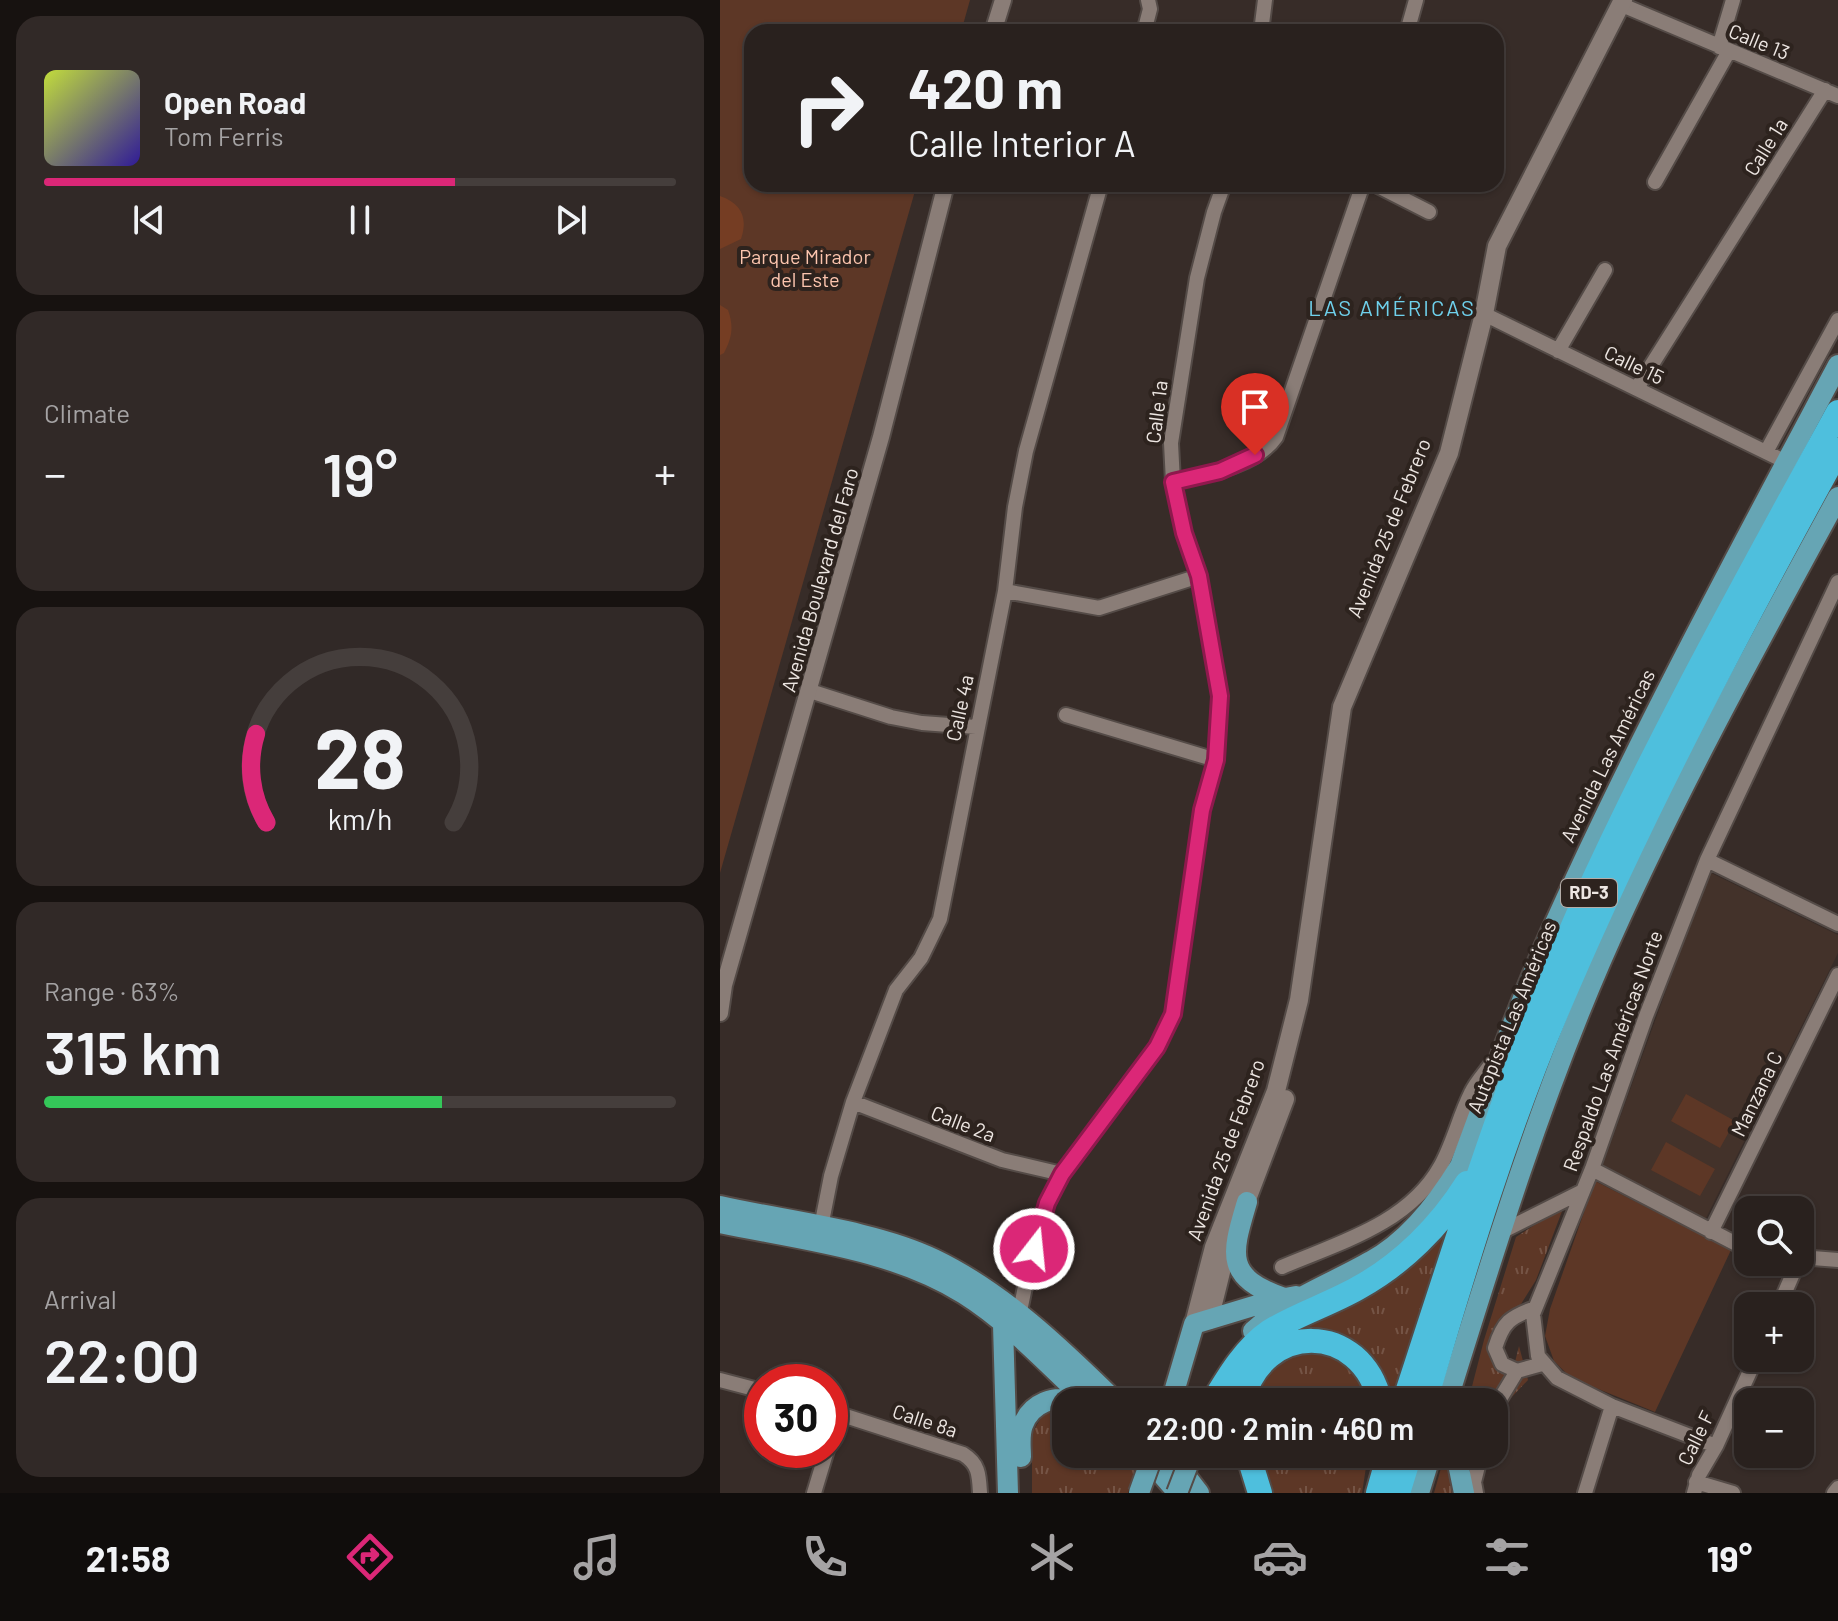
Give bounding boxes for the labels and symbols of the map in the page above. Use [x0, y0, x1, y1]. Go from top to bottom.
street label: Calle 13 [1725, 18, 1793, 64]
street label: Calle 1a [1738, 113, 1792, 180]
park label: Parque Mirador del Este [739, 244, 871, 291]
district label: LAS AMÉRICAS [1308, 294, 1476, 320]
street label: Calle 15 [1601, 339, 1668, 389]
pin [1221, 373, 1289, 455]
street label: Calle 1a [1140, 379, 1172, 445]
street label: Avenida 25 de Febrero [1341, 435, 1435, 621]
street label: Avenida Boulevard del Faro [775, 465, 863, 695]
street label: Avenida Las Américas [1555, 665, 1659, 846]
street label: Calle 4a [940, 672, 978, 743]
road number: RD-3 [1561, 879, 1617, 907]
street label: Autopista Las Américas [1462, 917, 1561, 1116]
street label: Respaldo Las Américas Norte [1557, 927, 1667, 1174]
street label: Manzana C [1725, 1047, 1787, 1140]
street label: Avenida 25 de Febrero [1181, 1056, 1269, 1244]
street label: Calle 2a [928, 1100, 999, 1146]
position arrow [992, 1207, 1076, 1291]
speed limit sign: 30 [744, 1364, 848, 1468]
street label: Calle 8a [890, 1398, 961, 1442]
street label: Calle F [1672, 1406, 1718, 1469]

